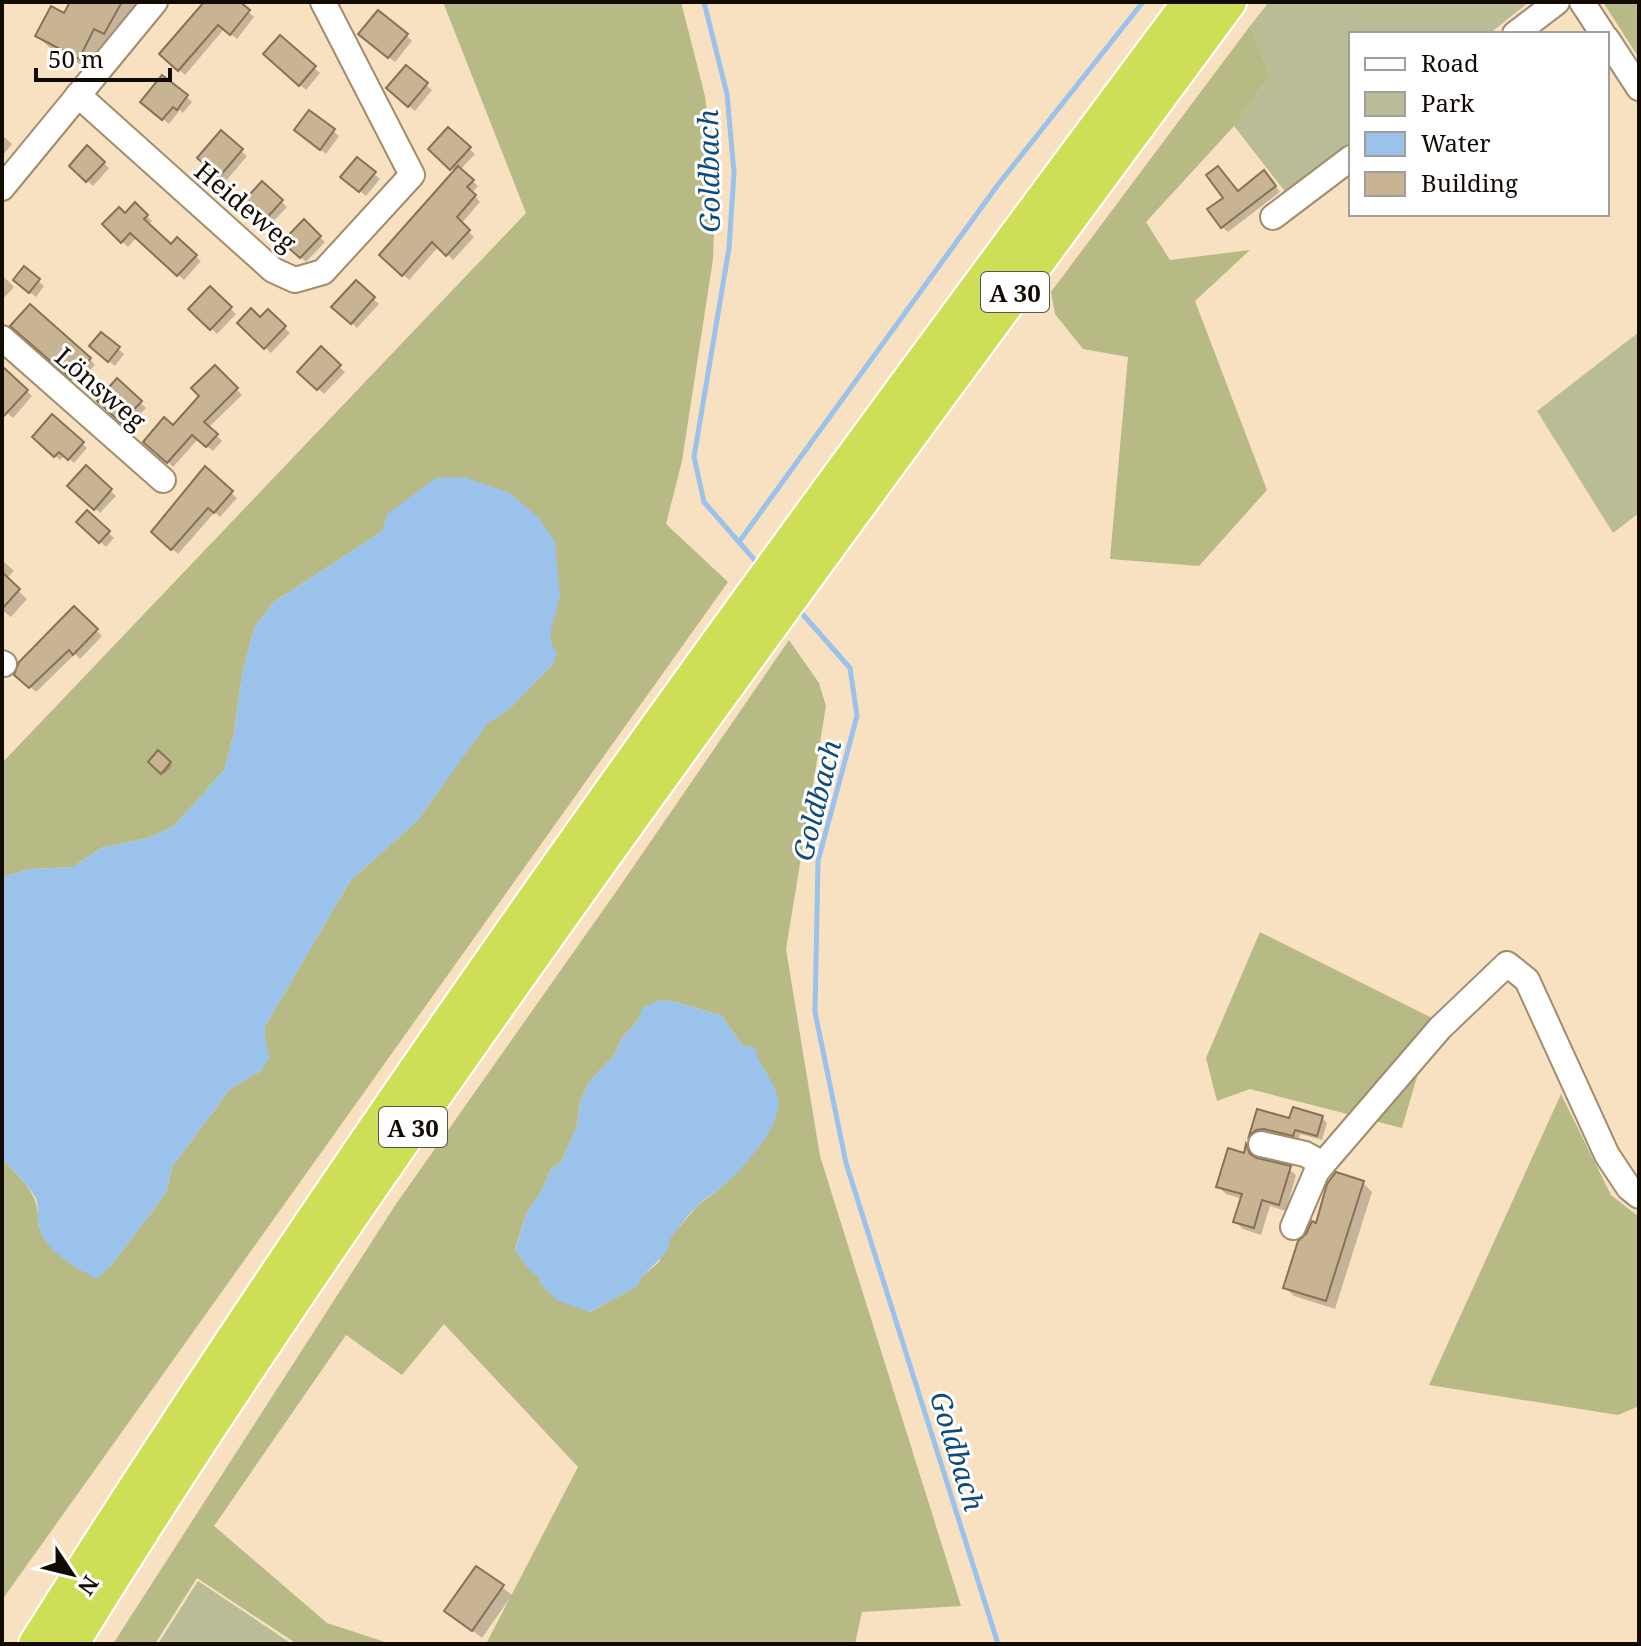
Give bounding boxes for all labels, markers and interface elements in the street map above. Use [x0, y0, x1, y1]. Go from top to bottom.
scale bar [36, 32, 170, 82]
legend [1349, 32, 1609, 216]
text: 50 m [48, 42, 104, 75]
text: Road [1421, 46, 1479, 79]
text: Park [1421, 86, 1475, 119]
water label: Goldbach [688, 109, 728, 233]
text: Water [1421, 126, 1491, 159]
street label: Heideweg [187, 153, 305, 259]
text: Building [1421, 166, 1518, 199]
road number: A 30 [981, 272, 1049, 312]
street label: Lönsweg [48, 338, 154, 438]
water label: Goldbach [783, 735, 849, 864]
road number: A 30 [379, 1107, 447, 1147]
water label: Goldbach [922, 1387, 994, 1516]
north arrow [32, 1534, 112, 1614]
text: N [72, 1570, 106, 1602]

